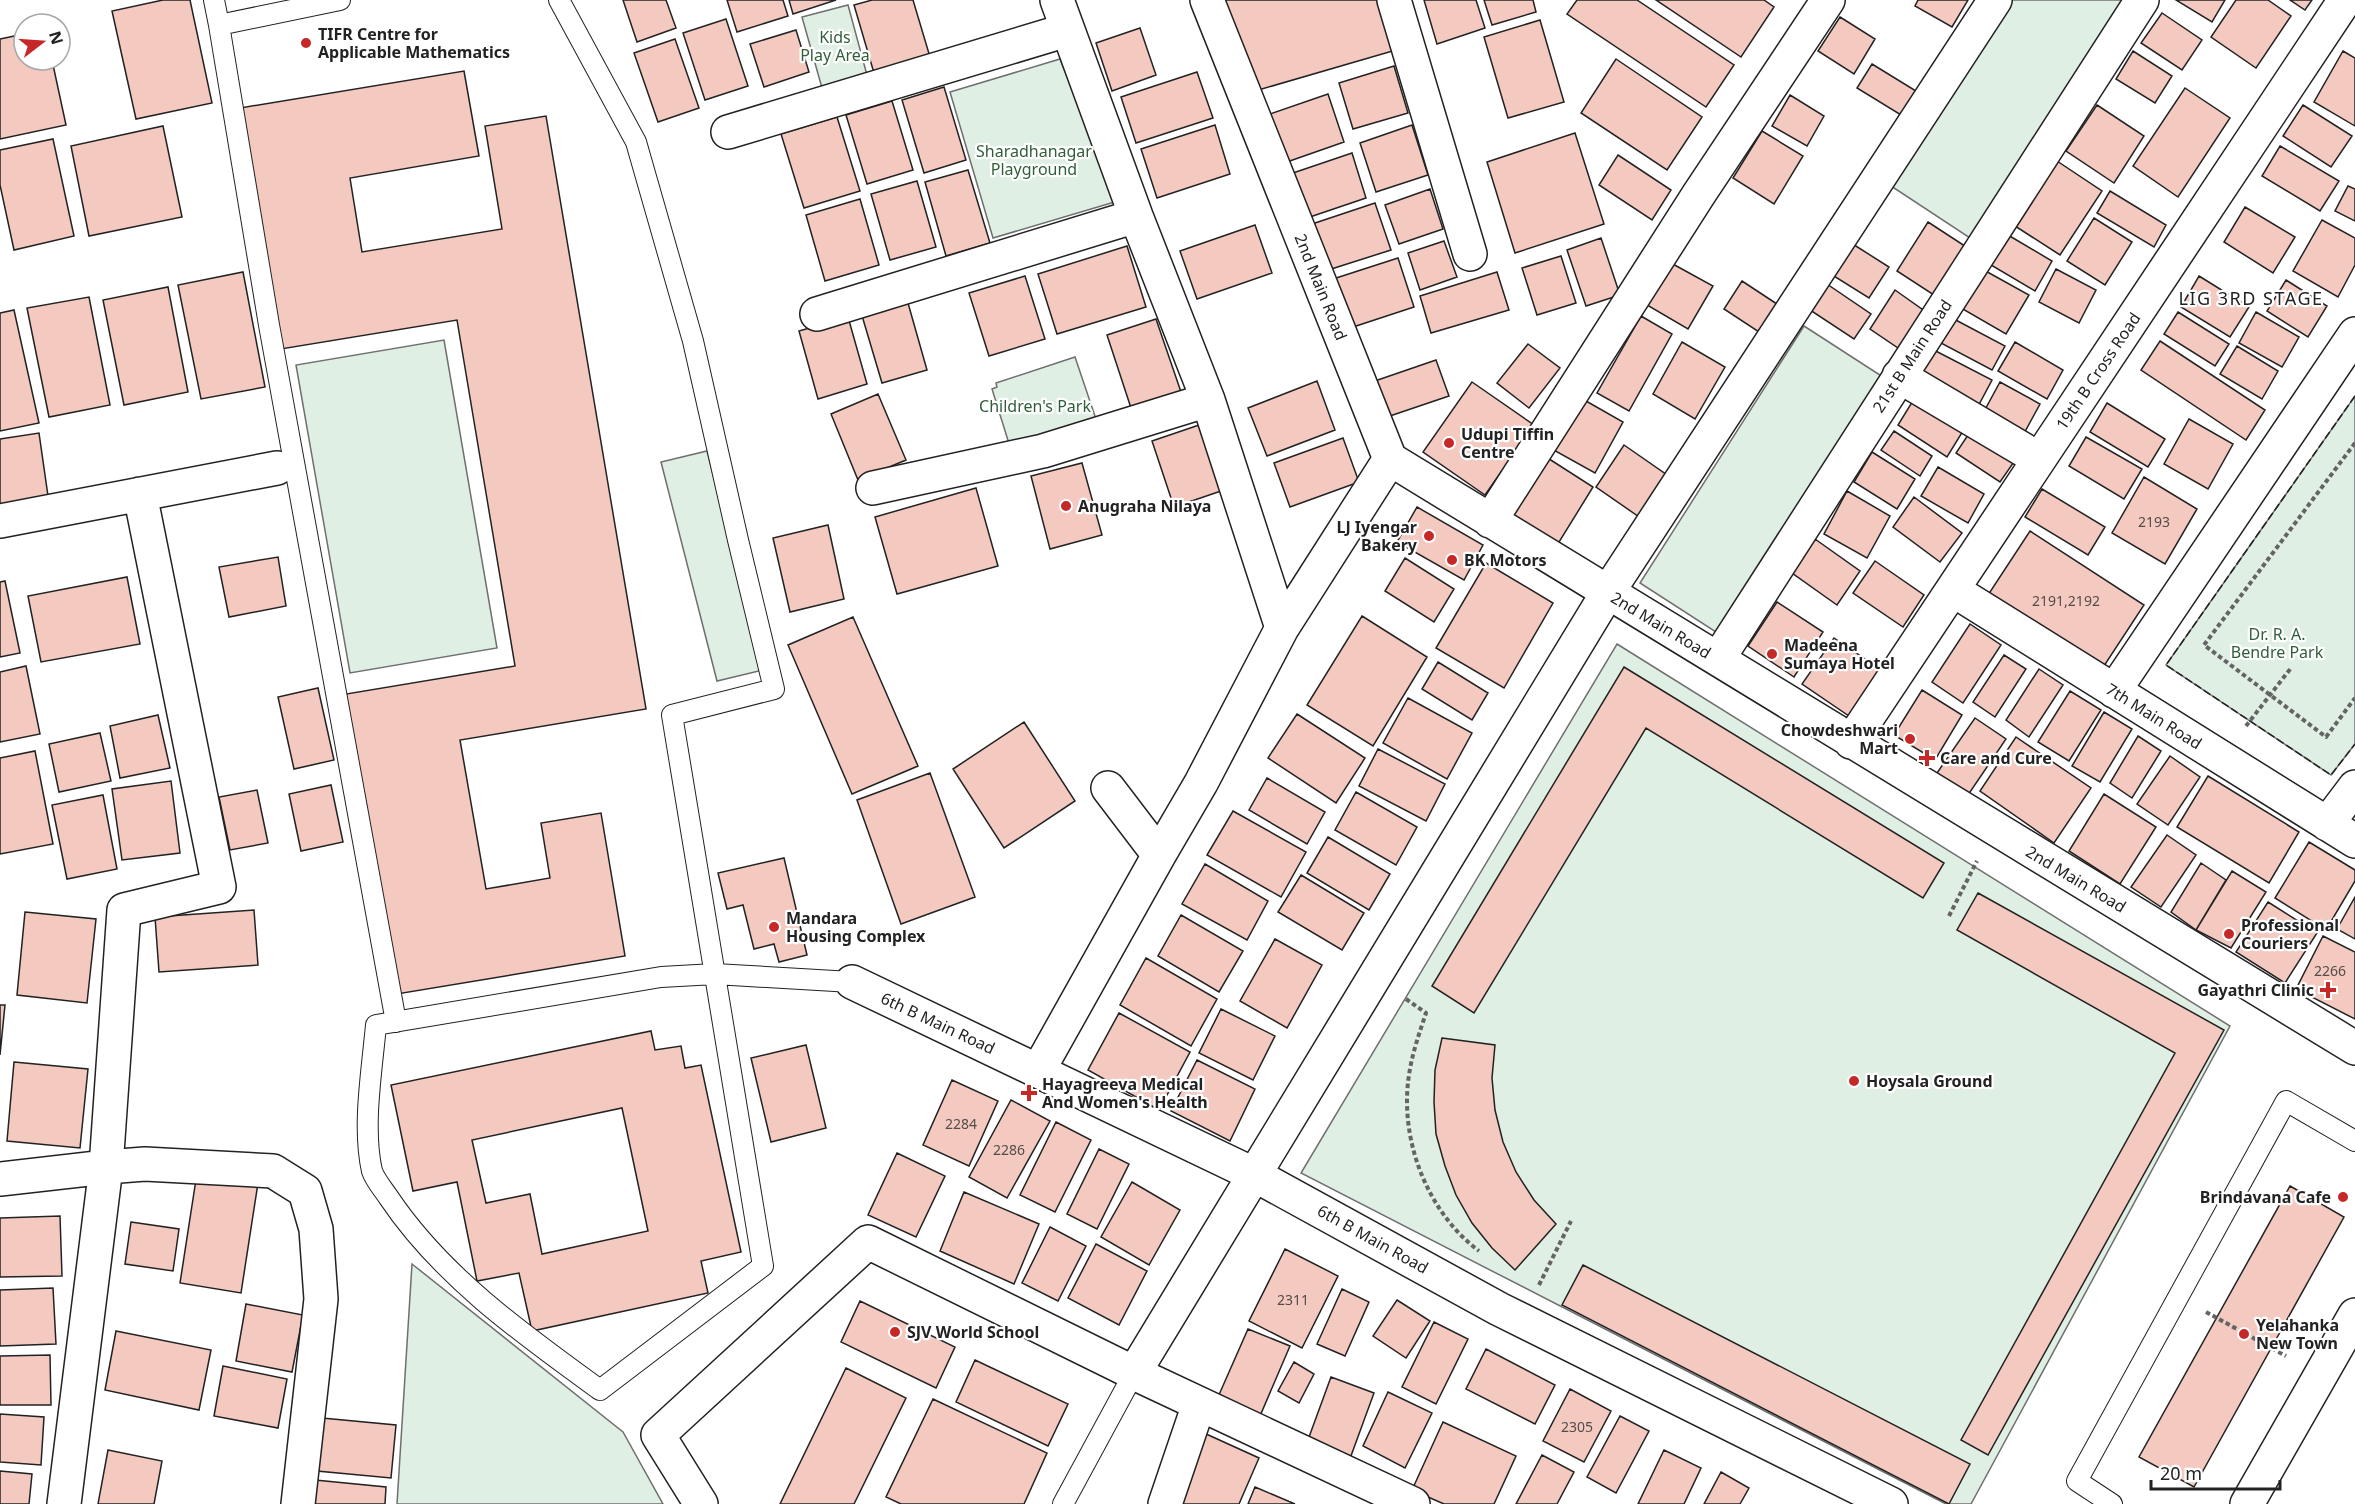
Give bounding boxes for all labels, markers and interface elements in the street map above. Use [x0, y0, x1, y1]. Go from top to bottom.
north arrow [12, 12, 72, 72]
place label: TIFR Centre for Applicable Mathematics [318, 23, 510, 63]
park label: Kids Play Area [800, 26, 870, 66]
text: N [44, 28, 69, 47]
marker: TIFR Centre for Applicable Mathematics [299, 36, 313, 50]
park label: Sharadhanagar Playground [976, 140, 1092, 180]
street label: 2nd Main Road [1290, 230, 1352, 344]
district label: LIG 3RD STAGE [2178, 286, 2324, 310]
street label: 21st B Main Road [1867, 295, 1957, 417]
street label: 19th B Cross Road [2051, 308, 2145, 434]
park label: Children's Park [979, 395, 1091, 417]
place label: Udupi Tiffin Centre [1461, 423, 1554, 463]
marker: Udupi Tiffin Centre [1442, 436, 1456, 450]
place label: Anugraha Nilaya [1078, 495, 1211, 517]
marker: Anugraha Nilaya [1059, 499, 1073, 513]
house number: 2193 [2138, 512, 2170, 531]
place label: LJ Iyengar Bakery [1336, 516, 1418, 556]
marker: LJ Iyengar Bakery [1422, 529, 1436, 543]
place label: BK Motors [1464, 549, 1547, 571]
marker: BK Motors [1445, 553, 1459, 567]
street label: 2nd Main Road [1607, 586, 1715, 664]
house number: 2191,2192 [2032, 591, 2100, 610]
park label: Dr. R. A. Bendre Park [2231, 623, 2324, 663]
place label: Madeena Sumaya Hotel [1784, 634, 1895, 674]
marker: Madeena Sumaya Hotel [1765, 647, 1779, 661]
street label: 7th Main Road [2102, 678, 2206, 754]
place label: Chowdeshwari Mart [1781, 719, 1898, 759]
marker: Chowdeshwari Mart [1903, 732, 1917, 746]
place label: Care and Cure [1940, 747, 2052, 769]
marker: Care and Cure [1918, 749, 1936, 767]
street label: 2nd Main Road [2022, 840, 2130, 918]
place label: Mandara Housing Complex [786, 907, 926, 947]
place label: Professional Couriers [2241, 914, 2339, 954]
marker: Mandara Housing Complex [767, 920, 781, 934]
marker: Professional Couriers [2222, 927, 2236, 941]
house number: 2266 [2314, 961, 2346, 980]
place label: Gayathri Clinic [2197, 979, 2314, 1001]
marker: Gayathri Clinic [2319, 981, 2337, 999]
street label: 6th B Main Road [877, 987, 999, 1059]
place label: Hoysala Ground [1866, 1070, 1993, 1092]
place label: Hayagreeva Medical And Women's Health [1042, 1073, 1208, 1113]
marker: Hoysala Ground [1847, 1074, 1861, 1088]
marker: Hayagreeva Medical And Women's Health [1020, 1084, 1038, 1102]
house number: 2284 [945, 1114, 977, 1133]
house number: 2286 [993, 1140, 1025, 1159]
place label: Brindavana Cafe [2200, 1186, 2331, 1208]
marker: Brindavana Cafe [2336, 1190, 2350, 1204]
street label: 6th B Main Road [1314, 1199, 1432, 1279]
house number: 2311 [1277, 1290, 1309, 1309]
place label: Yelahanka New Town [2256, 1314, 2339, 1354]
place label: SJV World School [907, 1321, 1039, 1343]
marker: SJV World School [888, 1325, 902, 1339]
marker: Yelahanka New Town [2237, 1327, 2251, 1341]
house number: 2305 [1561, 1417, 1593, 1436]
scale bar [2151, 1453, 2280, 1491]
text: 20 m [2160, 1461, 2202, 1485]

